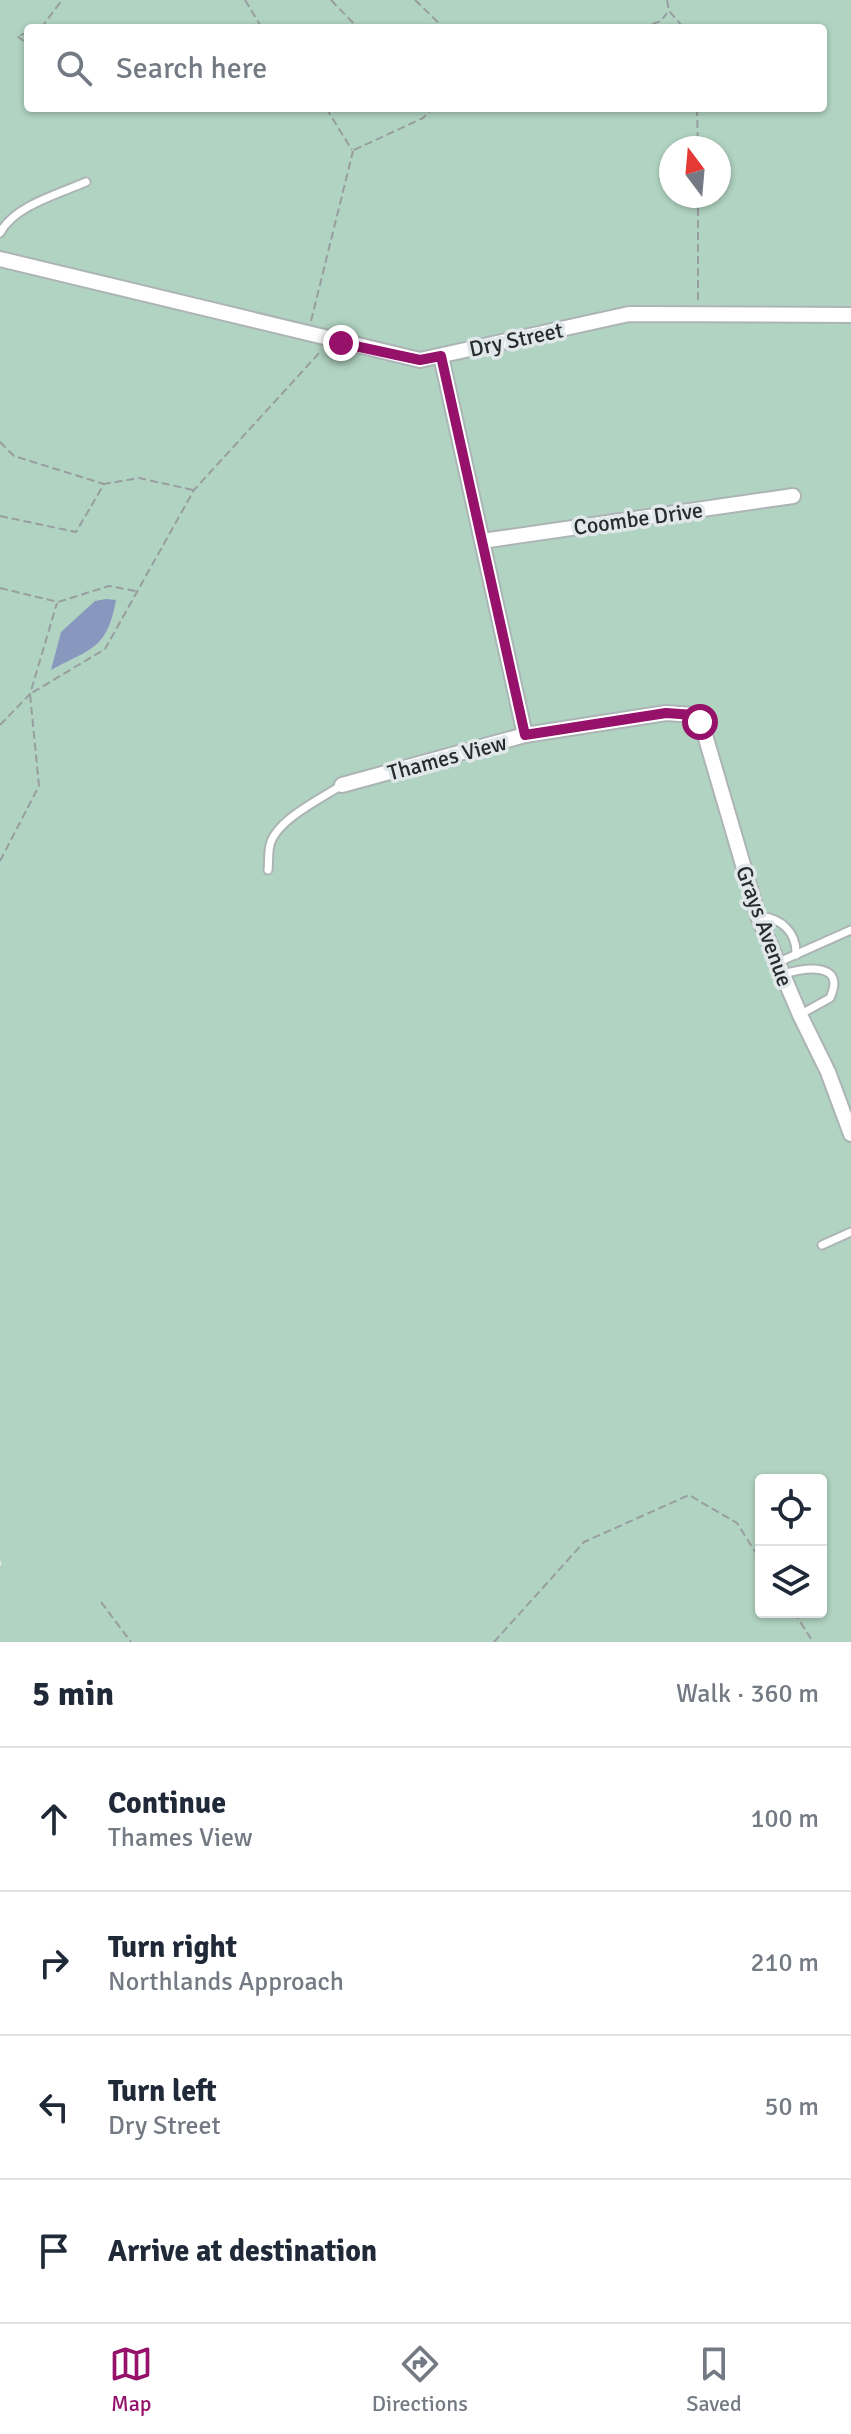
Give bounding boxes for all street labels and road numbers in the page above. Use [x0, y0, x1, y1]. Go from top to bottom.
street label: Dry Street [467, 316, 566, 363]
street label: Coombe Drive [572, 496, 704, 541]
street label: Thames View [385, 729, 510, 786]
street label: Grays Avenue [730, 862, 799, 990]

